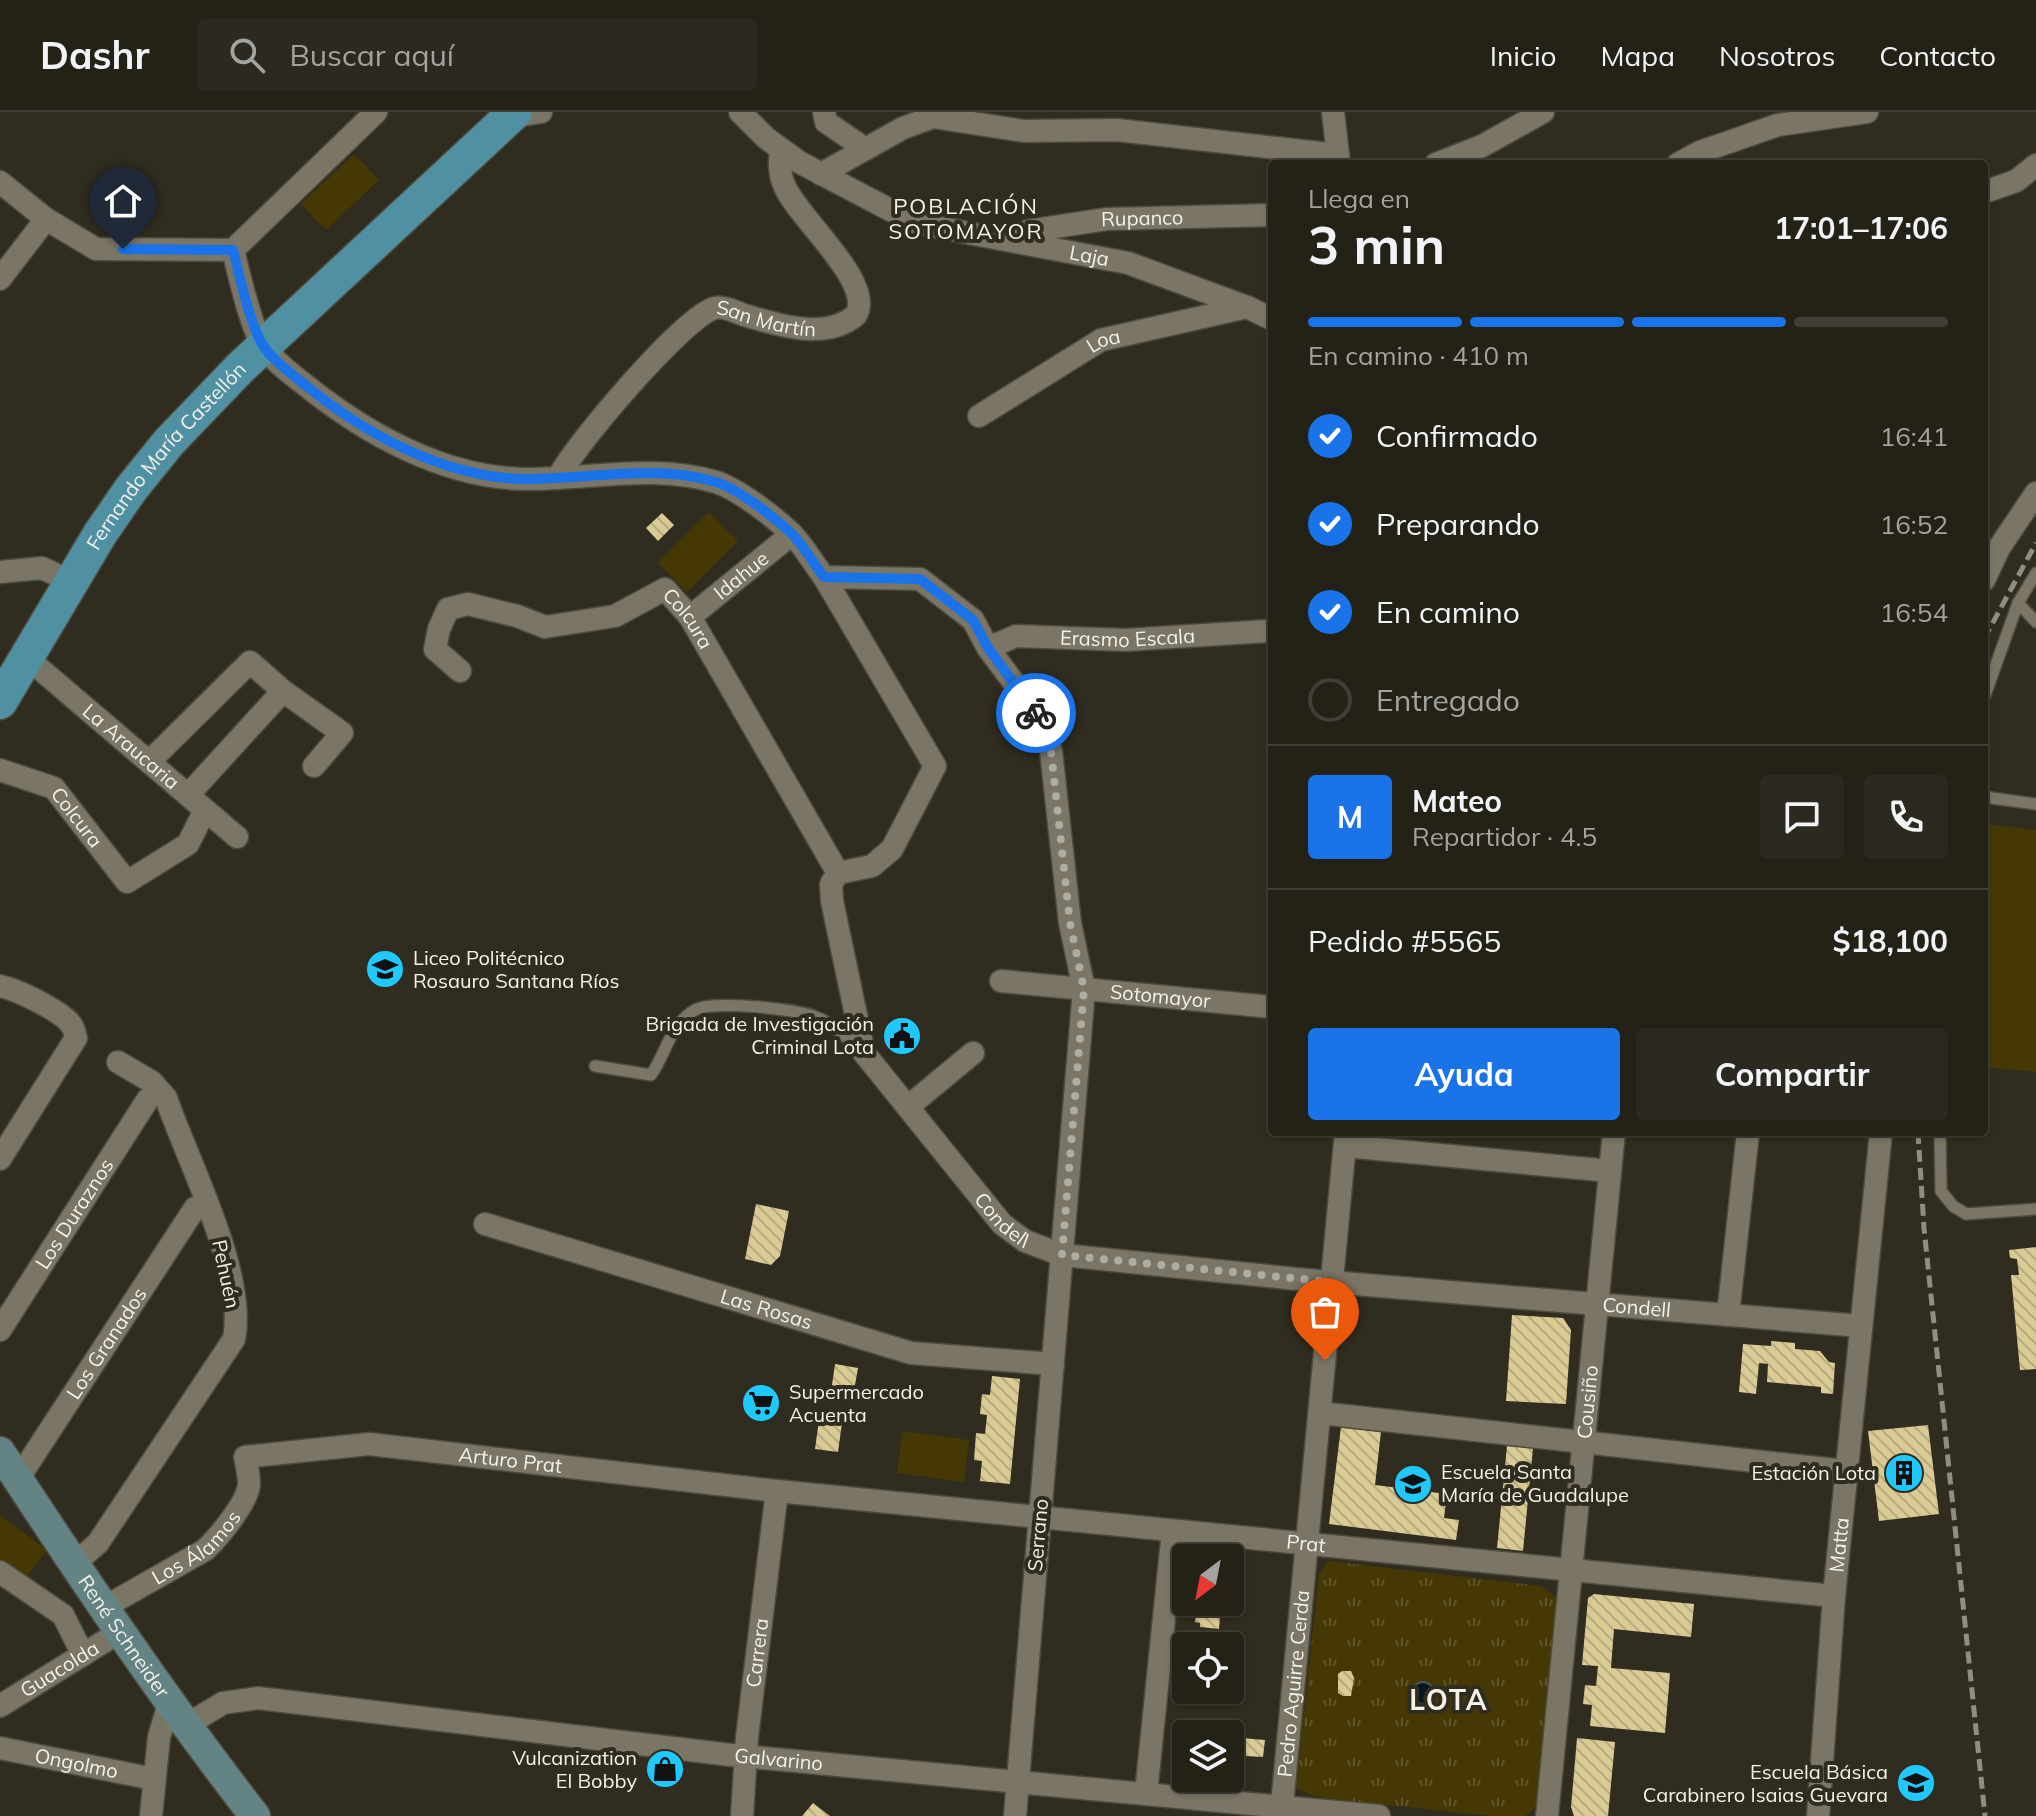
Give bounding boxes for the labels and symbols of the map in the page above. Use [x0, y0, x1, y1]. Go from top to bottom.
pin [89, 167, 157, 249]
district label: POBLACIÓN SOTOMAYOR [888, 192, 1044, 245]
street label: Rupanco [1101, 204, 1184, 231]
street label: Laja [1068, 239, 1111, 271]
street label: San Martín [715, 294, 816, 341]
street label: Loa [1082, 323, 1123, 358]
street label: Fernando María Castellón [81, 356, 251, 554]
street label: Idahue [708, 545, 773, 605]
street label: Colcura [658, 582, 719, 653]
street label: Erasmo Escala [1059, 623, 1196, 652]
courier [996, 673, 1076, 753]
street label: La Araucaria [78, 698, 185, 794]
street label: Colcura [46, 782, 108, 852]
place label: Liceo Politécnico Rosauro Santana Ríos [413, 945, 619, 993]
school or university icon: Liceo Politécnico Rosauro Santana Ríos [364, 948, 406, 990]
street label: Sotomayor [1109, 979, 1212, 1013]
place label: Brigada de Investigación Criminal Lota [645, 1011, 874, 1059]
public building icon: Brigada de Investigación Criminal Lota [881, 1015, 923, 1057]
street label: Los Duraznos [29, 1154, 119, 1274]
street label: Condell [969, 1187, 1032, 1253]
street label: Pehuén [207, 1237, 246, 1310]
pin [1291, 1278, 1359, 1360]
street label: Los Granados [61, 1283, 152, 1404]
street label: Las Rosas [717, 1283, 816, 1334]
street label: Condell [1602, 1292, 1672, 1322]
street label: Cousiño [1571, 1364, 1603, 1440]
place label: Supermercado Acuenta [789, 1379, 924, 1427]
supermarket icon: Supermercado Acuenta [740, 1382, 782, 1424]
street label: Arturo Prat [457, 1441, 563, 1478]
building icon: Estación Lota [1883, 1452, 1925, 1494]
place label: Escuela Santa María de Guadalupe [1441, 1459, 1629, 1507]
place label: Estación Lota [1751, 1460, 1876, 1485]
school or university icon: Escuela Santa María de Guadalupe [1392, 1463, 1434, 1505]
street label: Serrano [1022, 1498, 1053, 1572]
street label: Los Álamos [147, 1505, 246, 1590]
street label: Matta [1823, 1516, 1854, 1573]
street label: Prat [1285, 1529, 1327, 1557]
north arrow [1172, 1544, 1244, 1616]
street label: René Schneider [73, 1570, 176, 1703]
street label: Pedro Aguirre Cerda [1272, 1589, 1314, 1778]
street label: Carrera [740, 1617, 773, 1689]
street label: Guacolda [15, 1635, 103, 1703]
district label: LOTA [1409, 1682, 1489, 1717]
street label: Ongolmo [33, 1742, 120, 1783]
street label: Galvarino [733, 1742, 824, 1776]
place label: Vulcanization El Bobby [512, 1745, 637, 1793]
shop icon: Vulcanization El Bobby [644, 1748, 686, 1790]
place label: Escuela Básica Carabinero Isaias Guevara [1643, 1759, 1888, 1807]
school or university icon: Escuela Básica Carabinero Isaias Guevara [1895, 1762, 1937, 1804]

